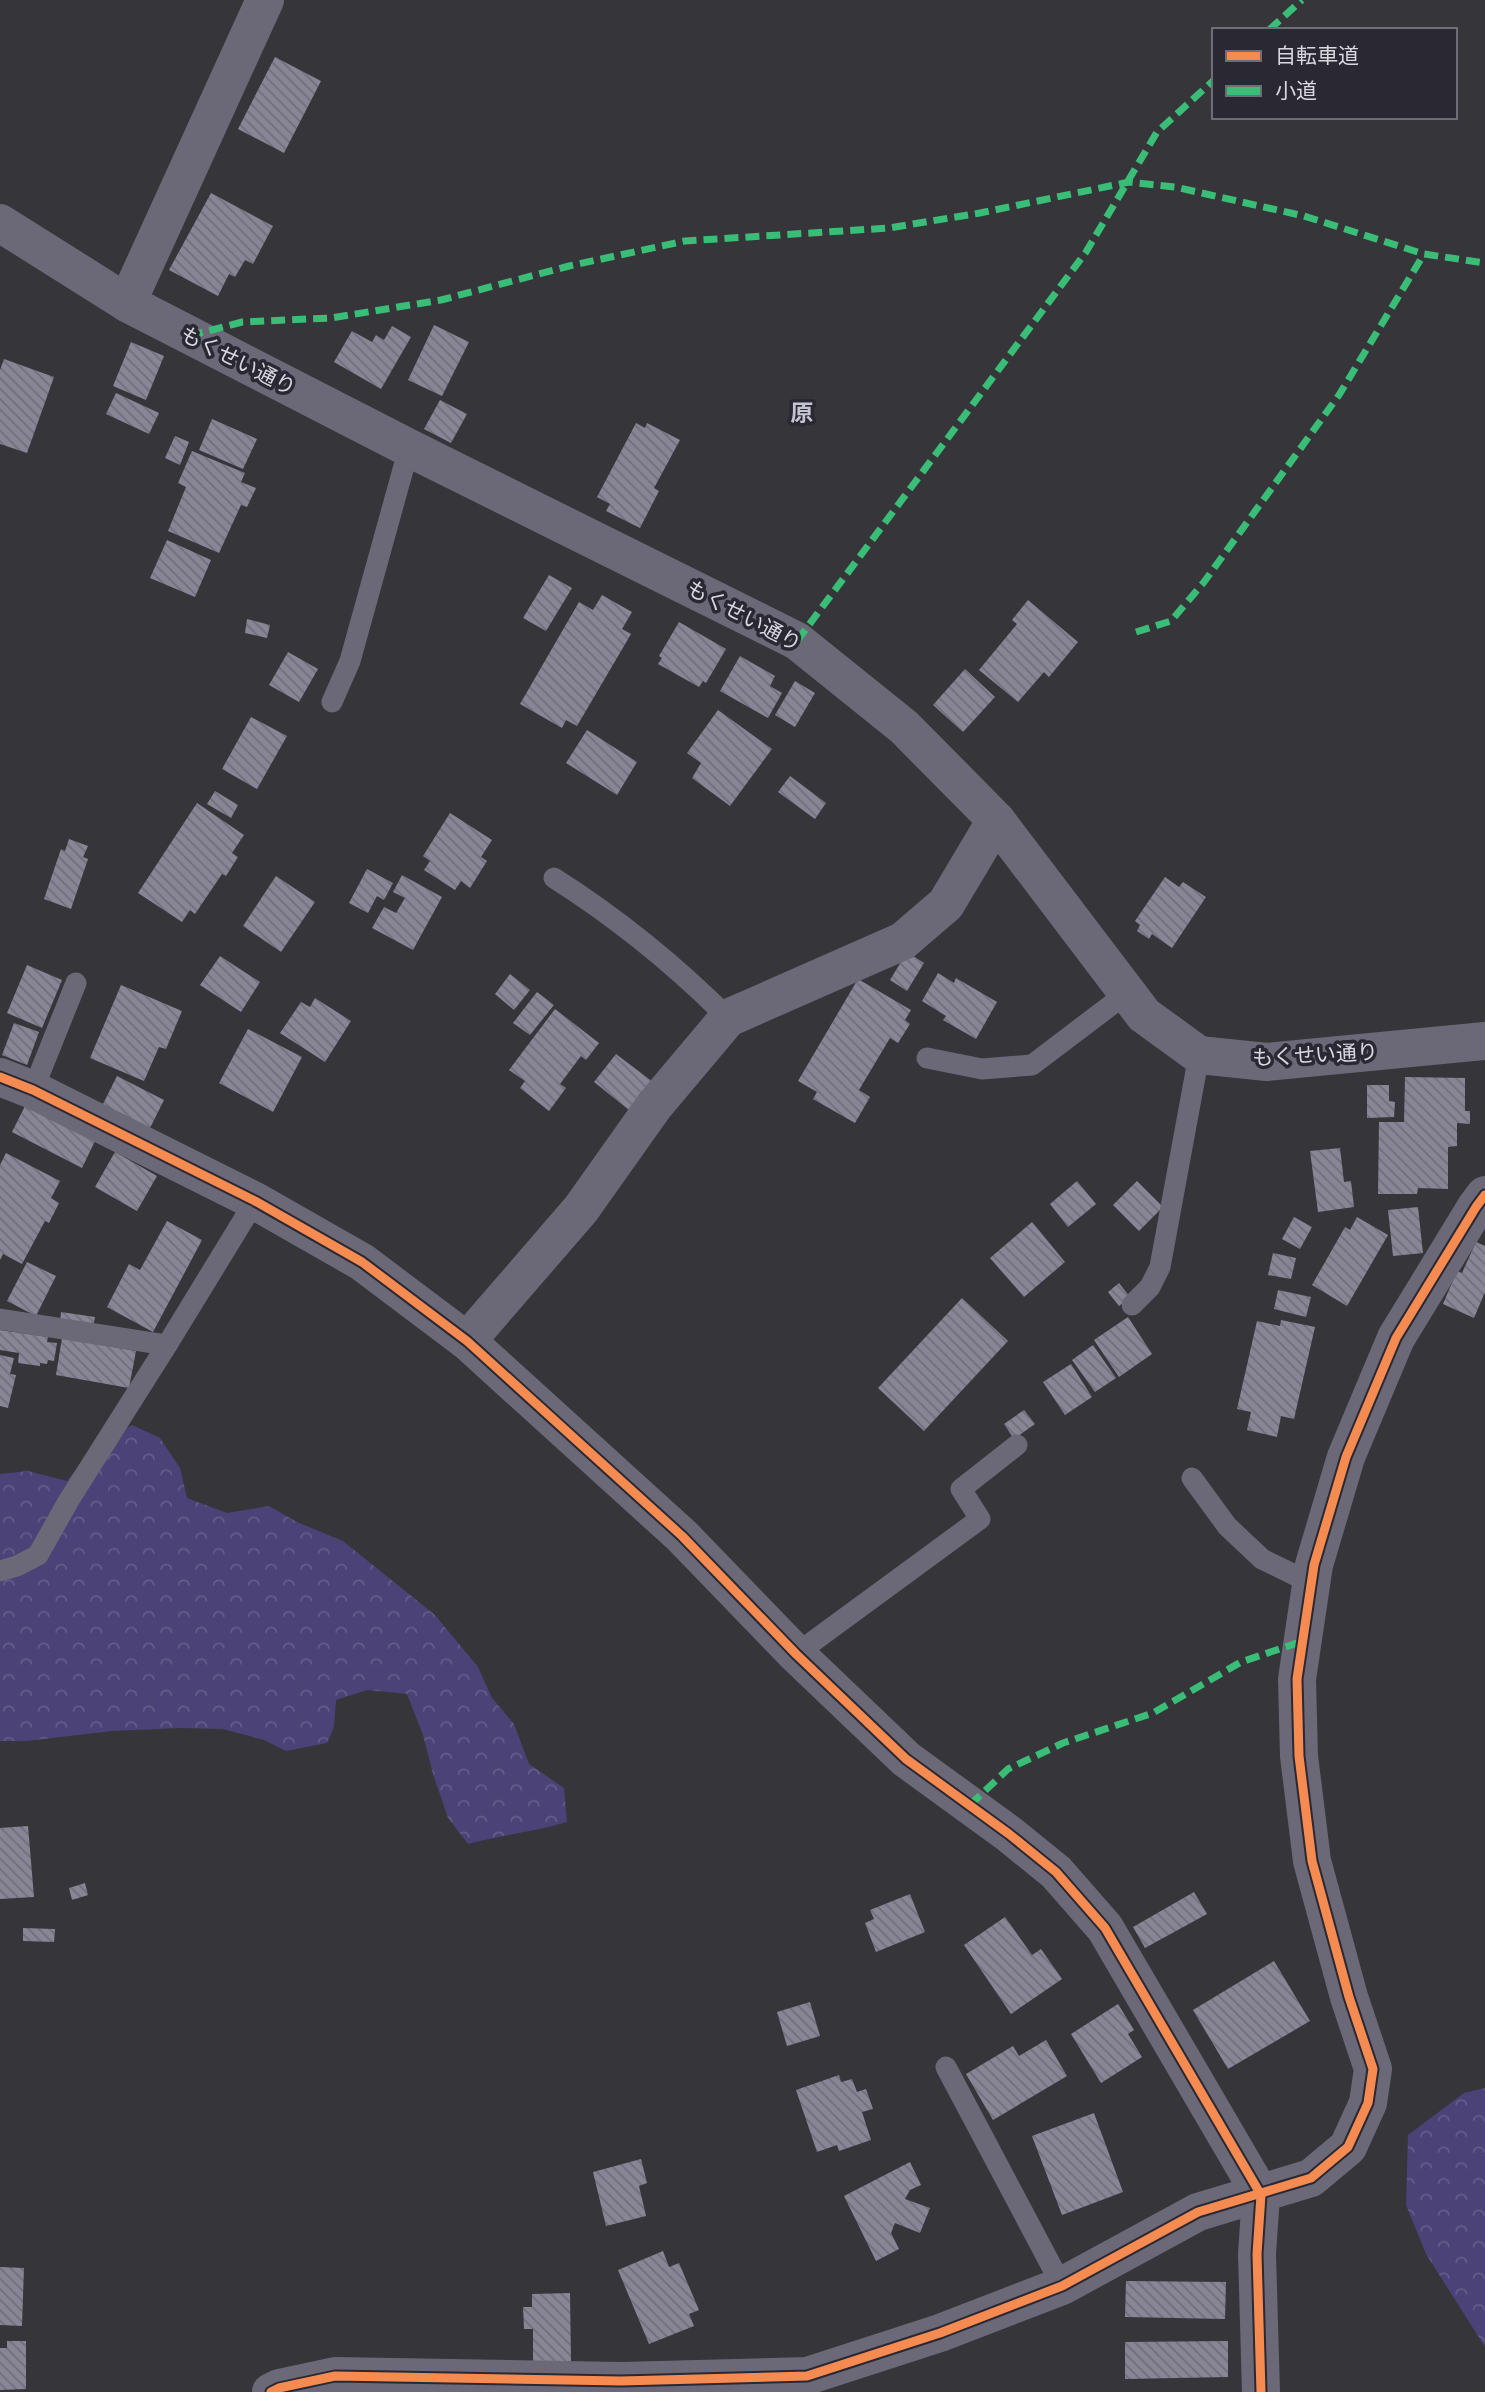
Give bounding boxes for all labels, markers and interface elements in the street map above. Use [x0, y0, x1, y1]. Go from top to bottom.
legend [1212, 28, 1457, 119]
text: 自転車道 [1275, 41, 1359, 71]
text: 小道 [1275, 76, 1317, 106]
street label: もくせい通り [175, 319, 301, 403]
district label: 原 [791, 396, 814, 430]
street label: もくせい通り [681, 573, 807, 659]
street label: もくせい通り [1251, 1037, 1379, 1073]

